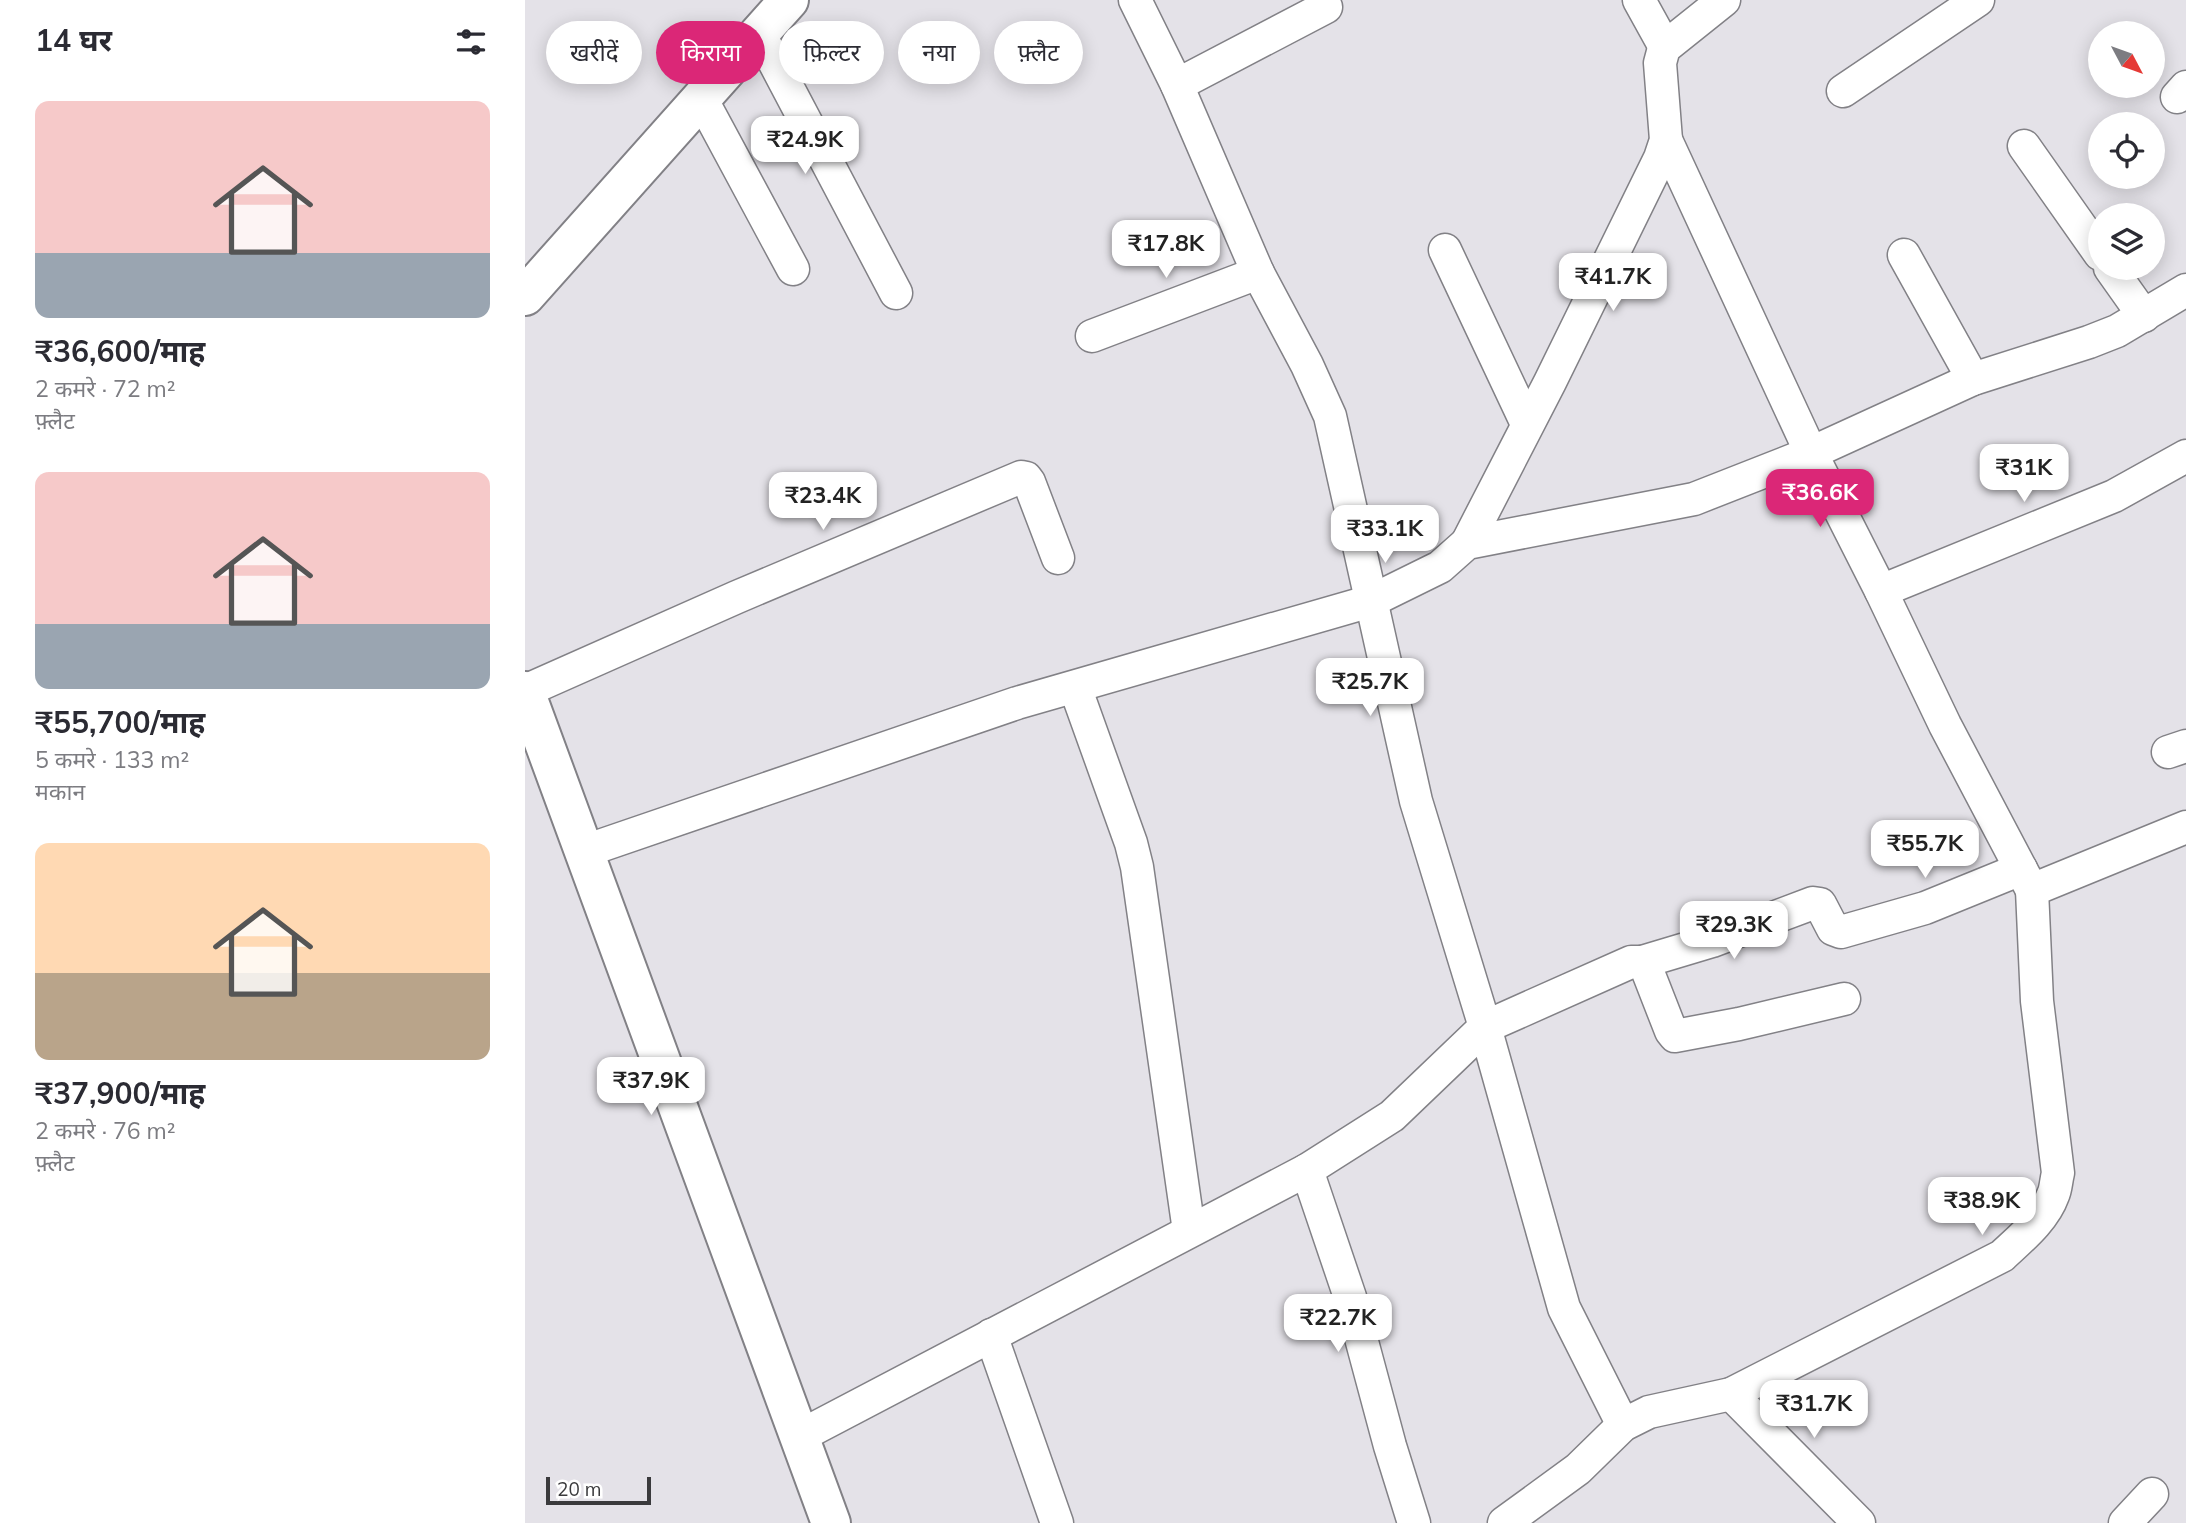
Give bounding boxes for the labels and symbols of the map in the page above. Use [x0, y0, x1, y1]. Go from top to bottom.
north arrow [2088, 21, 2165, 98]
pin: ₹24.9K [748, 116, 862, 176]
pin: ₹17.8K [1109, 220, 1223, 280]
pin: ₹41.7K [1556, 254, 1670, 313]
pin: ₹31K [1983, 444, 2065, 504]
pin: ₹36.6K [1763, 470, 1877, 529]
pin: ₹23.4K [766, 472, 880, 532]
pin: ₹33.1K [1328, 505, 1442, 565]
pin: ₹25.7K [1313, 658, 1427, 718]
pin: ₹55.7K [1868, 820, 1982, 880]
pin: ₹29.3K [1677, 902, 1791, 961]
pin: ₹37.9K [594, 1058, 708, 1117]
pin: ₹38.9K [1925, 1178, 2039, 1237]
pin: ₹22.7K [1281, 1294, 1395, 1354]
pin: ₹31.7K [1757, 1380, 1871, 1440]
scale bar [546, 1474, 651, 1506]

